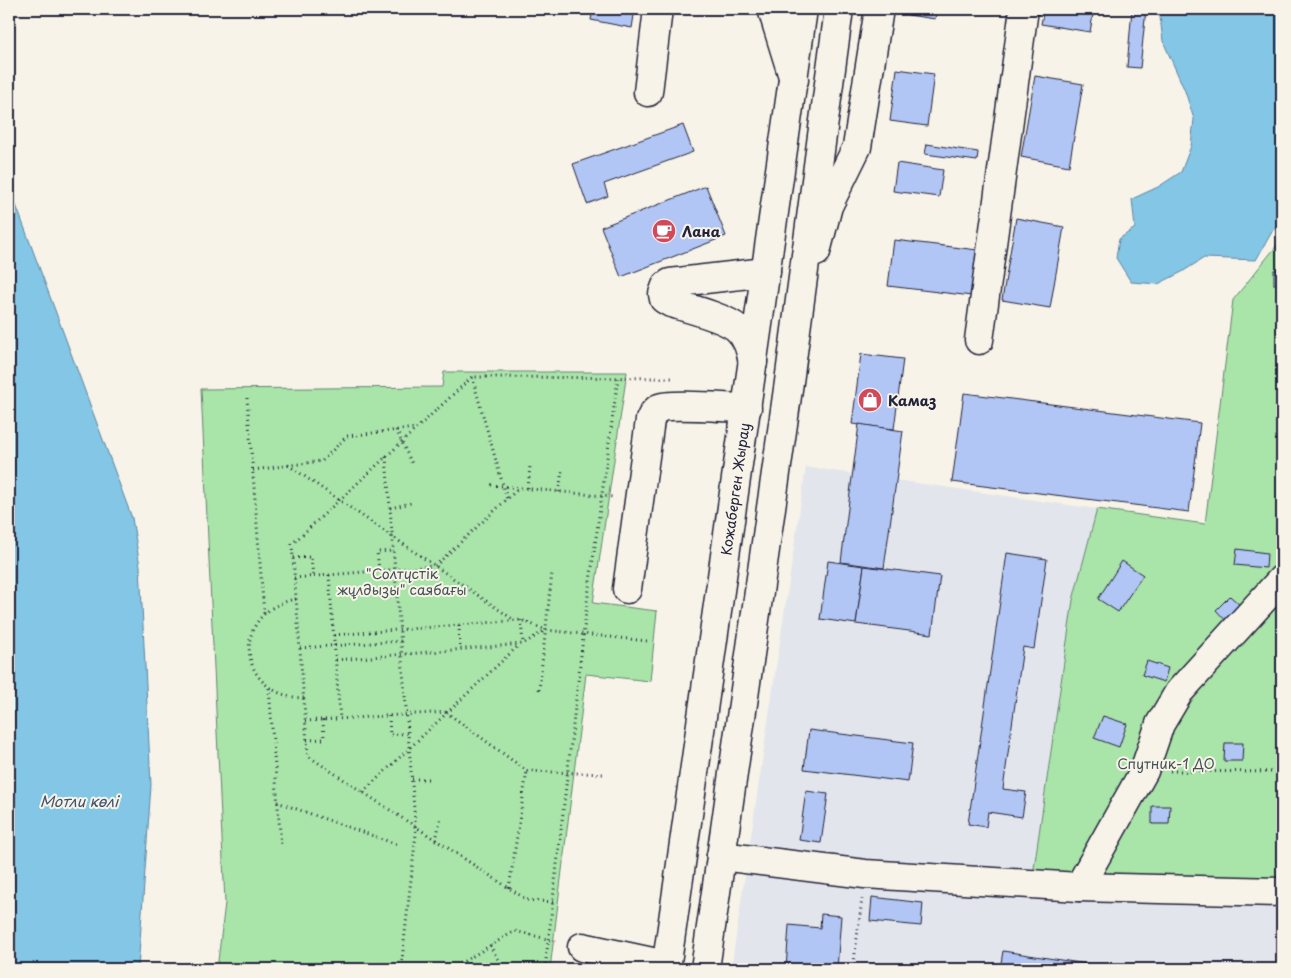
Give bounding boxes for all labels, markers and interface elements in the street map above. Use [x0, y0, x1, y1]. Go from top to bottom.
cafe icon: Лана [651, 218, 677, 244]
place label: Лана [682, 221, 721, 242]
shop icon: Камаз [857, 387, 883, 413]
place label: Камаз [888, 390, 936, 411]
street label: Кожаберген Жырау [715, 421, 755, 557]
park label: "Солтүстік жұлдызы" саябағы [336, 563, 467, 600]
park label: Спутник-1 ДО [1117, 753, 1215, 774]
water label: Мотли көлі [40, 789, 121, 812]

